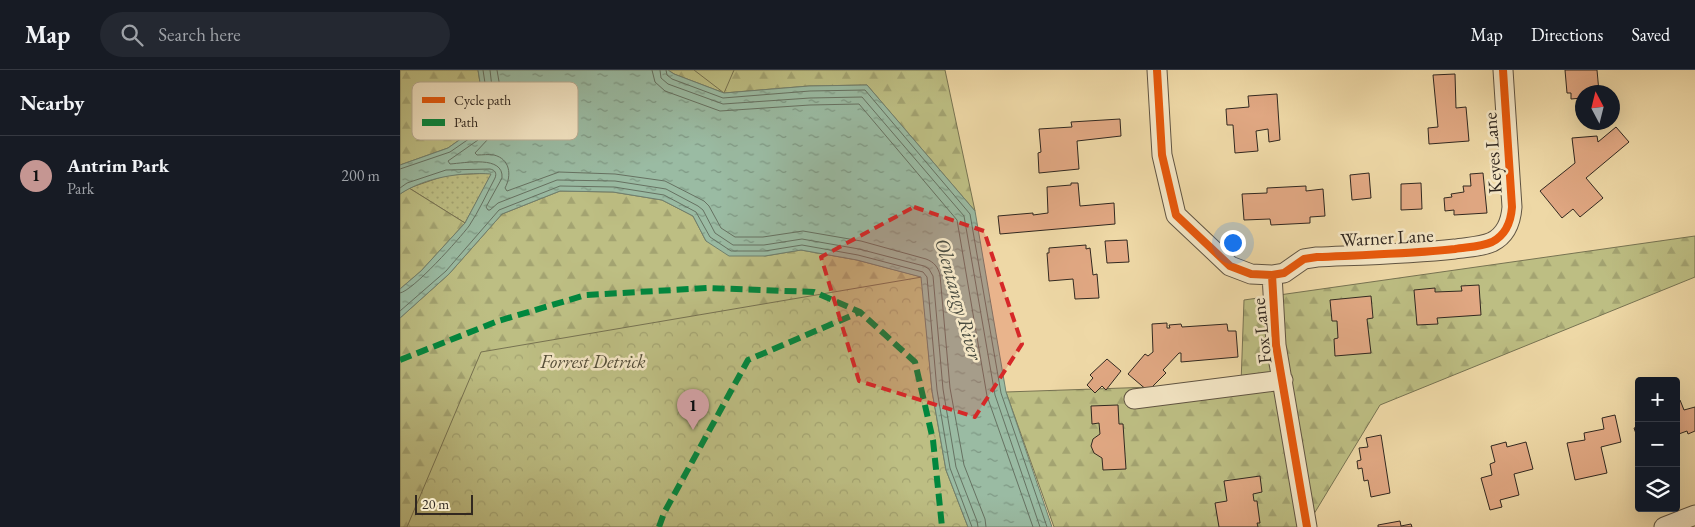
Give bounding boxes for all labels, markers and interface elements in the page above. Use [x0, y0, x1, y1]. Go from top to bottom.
search box [100, 12, 450, 57]
text: Map [25, 19, 70, 50]
icon: search [118, 21, 146, 49]
text: Search here [158, 22, 241, 47]
text: Map [1471, 23, 1503, 46]
text: Directions [1531, 23, 1603, 46]
text: Saved [1631, 23, 1670, 46]
legend [412, 82, 578, 140]
north arrow [1575, 85, 1620, 130]
text: Nearby [20, 89, 84, 116]
text: Cycle path [454, 91, 511, 109]
street label: Keyes Lane [1477, 111, 1508, 195]
text: Path [454, 113, 478, 131]
text: Antrim Park [67, 153, 169, 178]
text: 1 [32, 165, 40, 186]
text: 200 m [341, 165, 380, 186]
text: Park [67, 178, 94, 199]
street label: Warner Lane [1340, 223, 1434, 252]
your location [1220, 230, 1246, 256]
water label: Olentangy River [929, 235, 989, 364]
street label: Fox Lane [1246, 297, 1277, 365]
park label: Forrest Detrick [539, 349, 646, 374]
map controls [1635, 377, 1680, 512]
button: + [1635, 377, 1680, 422]
pin: 1 [677, 389, 709, 430]
button: − [1635, 422, 1680, 467]
button: layers [1635, 467, 1680, 512]
scale bar [415, 492, 472, 515]
text: 20 m [422, 495, 449, 513]

